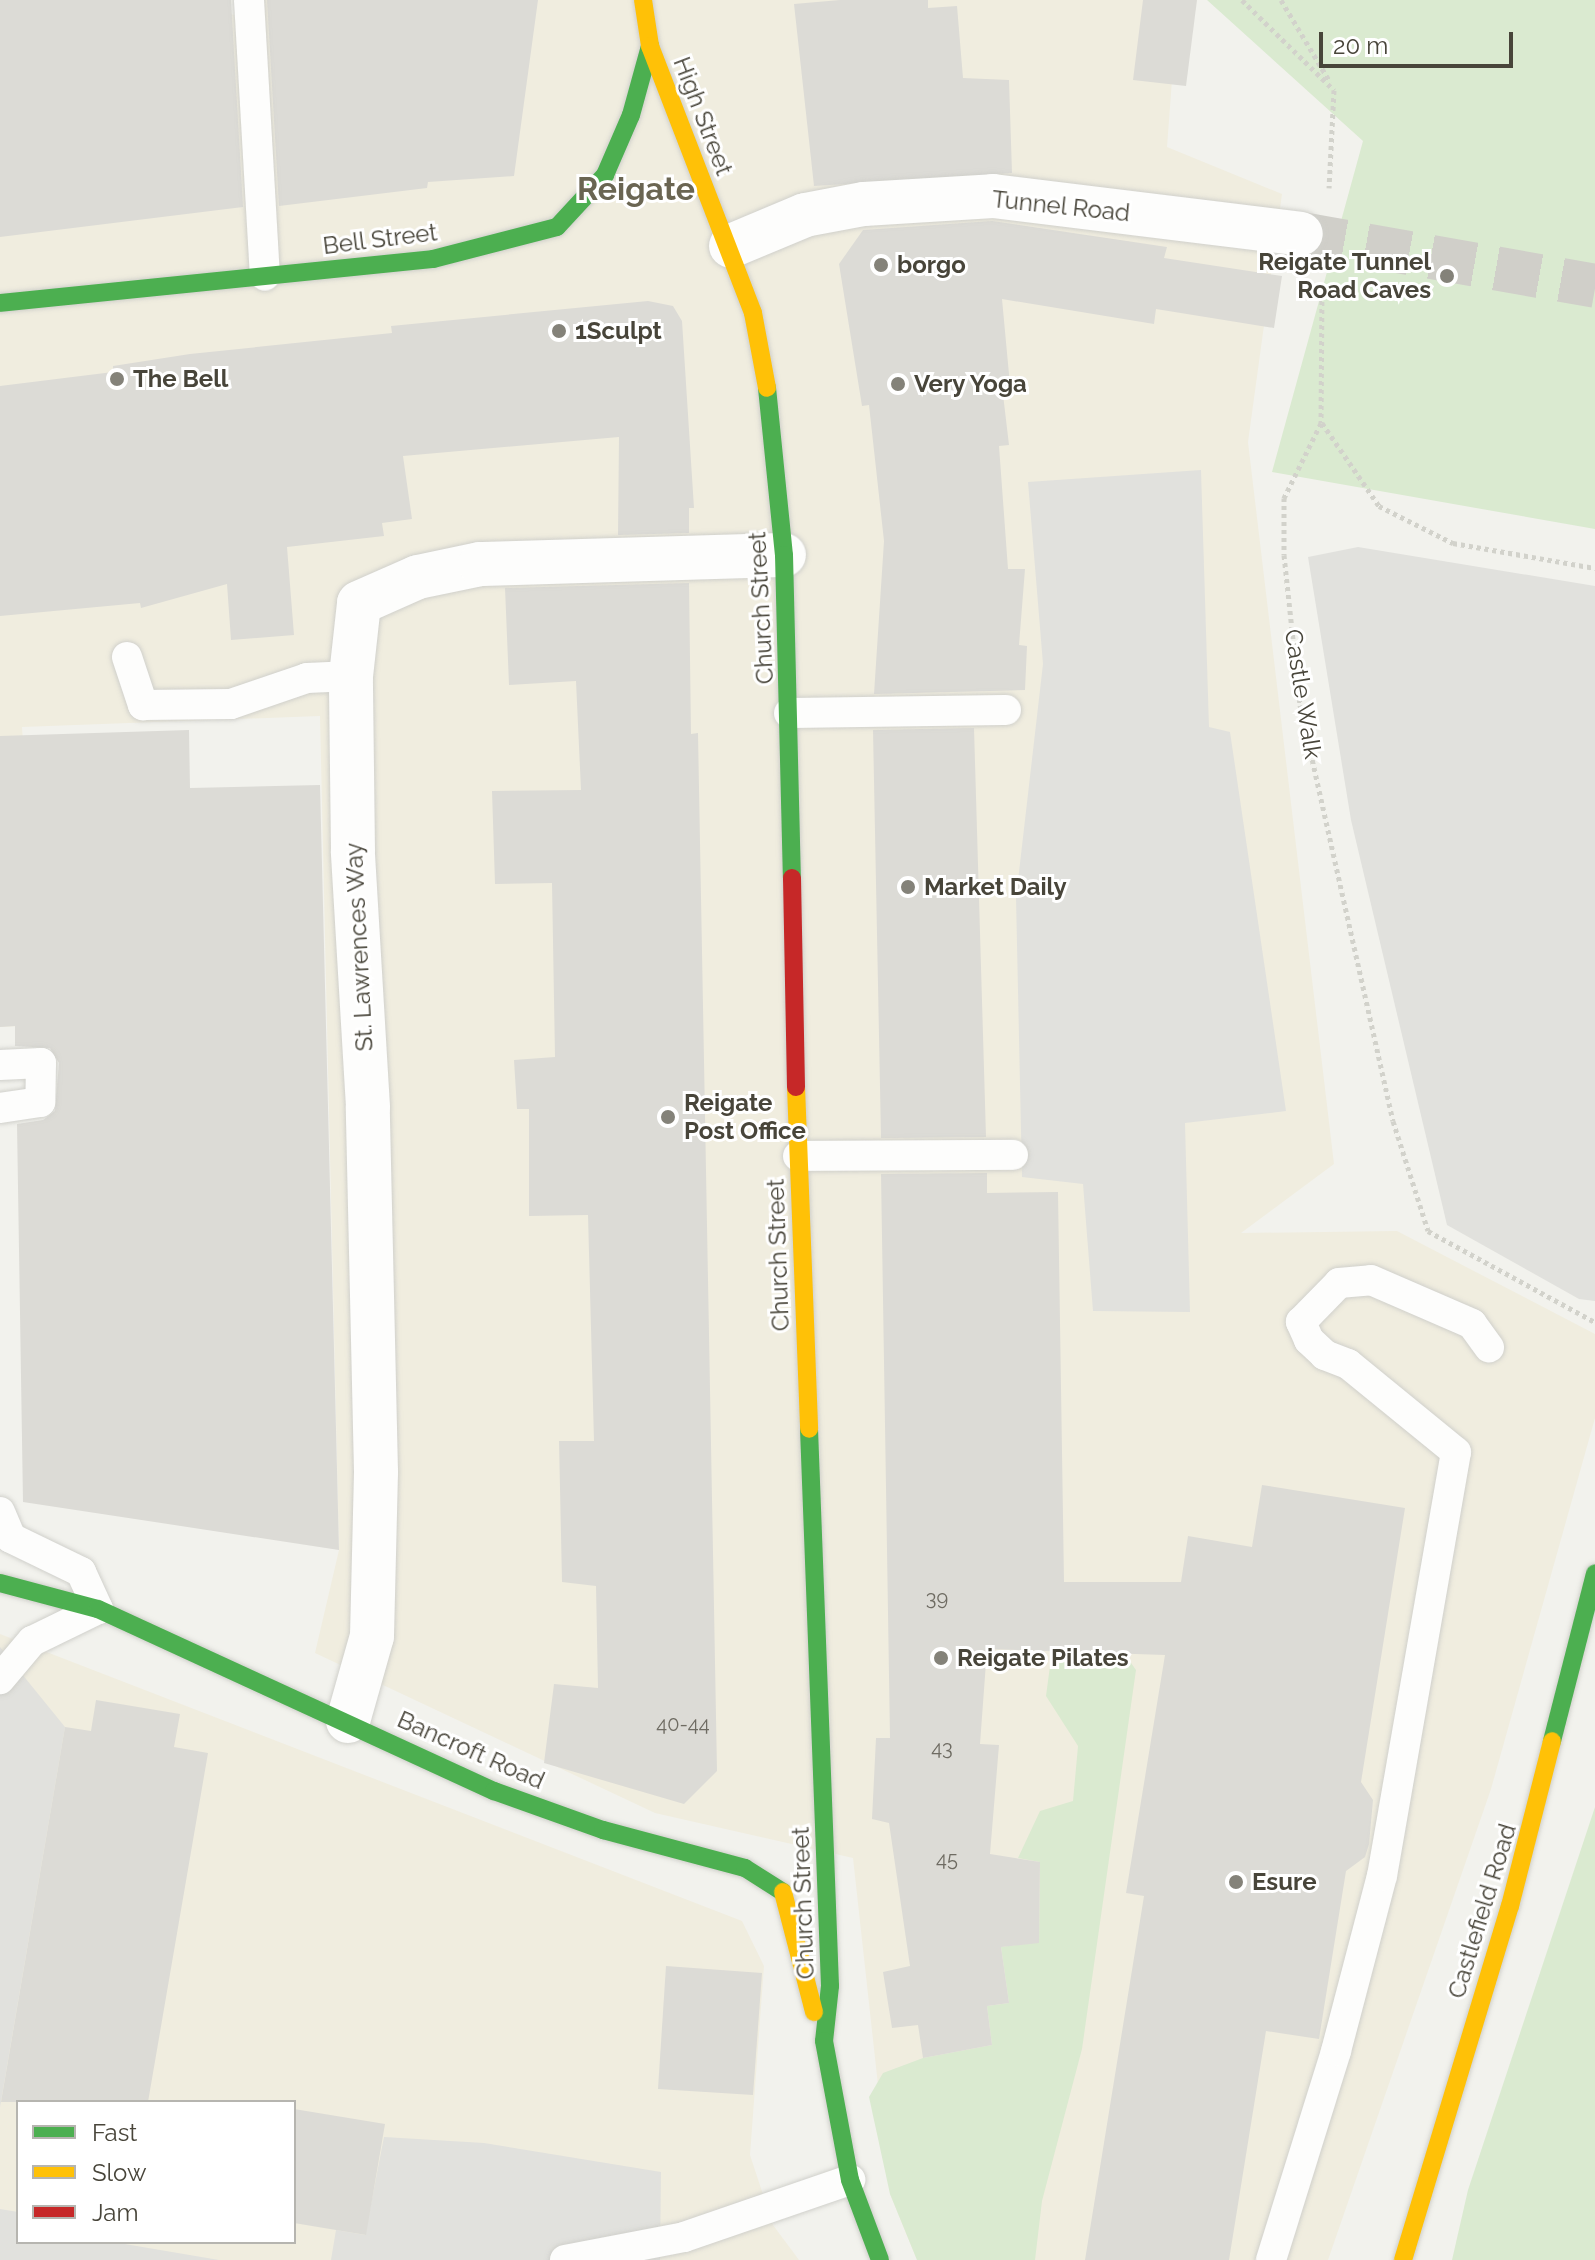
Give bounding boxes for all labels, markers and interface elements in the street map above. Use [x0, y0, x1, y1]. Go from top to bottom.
scale bar [1323, 16, 1517, 66]
text: 20 m [1333, 31, 1388, 60]
street label: High Street [667, 53, 739, 179]
district label: Reigate [577, 170, 695, 208]
street label: Tunnel Road [990, 184, 1132, 228]
street label: Bell Street [321, 218, 439, 260]
place label: Reigate Tunnel Road Caves [1258, 248, 1431, 304]
place label: borgo [897, 251, 966, 279]
marker: borgo [872, 256, 890, 274]
marker: Reigate Tunnel Road Caves [1438, 267, 1456, 285]
place label: 1Sculpt [575, 317, 662, 345]
marker: 1Sculpt [550, 322, 568, 340]
place label: The Bell [133, 365, 228, 393]
marker: The Bell [108, 370, 126, 388]
place label: Very Yoga [914, 370, 1028, 398]
marker: Very Yoga [889, 375, 907, 393]
street label: Church Street [743, 531, 779, 685]
street label: Castle Walk [1278, 627, 1328, 761]
street label: St. Lawrences Way [339, 842, 379, 1052]
place label: Market Daily [924, 873, 1067, 901]
marker: Market Daily [899, 878, 917, 896]
place label: Reigate Post Office [684, 1089, 806, 1145]
marker: Reigate Post Office [659, 1108, 677, 1126]
street label: Church Street [761, 1178, 795, 1332]
house number: 39 [926, 1586, 948, 1610]
place label: Reigate Pilates [957, 1644, 1129, 1672]
marker: Reigate Pilates [932, 1649, 950, 1667]
street label: Bancroft Road [393, 1705, 549, 1795]
house number: 40-44 [656, 1712, 710, 1736]
house number: 43 [931, 1736, 953, 1760]
street label: Castlefield Road [1442, 1820, 1522, 2002]
street label: Church Street [786, 1826, 820, 1980]
house number: 45 [936, 1847, 958, 1871]
place label: Esure [1252, 1868, 1317, 1896]
marker: Esure [1227, 1873, 1245, 1891]
legend [16, 2100, 296, 2244]
text: Fast [92, 2118, 137, 2147]
text: Slow [92, 2158, 146, 2187]
text: Jam [92, 2198, 138, 2227]

